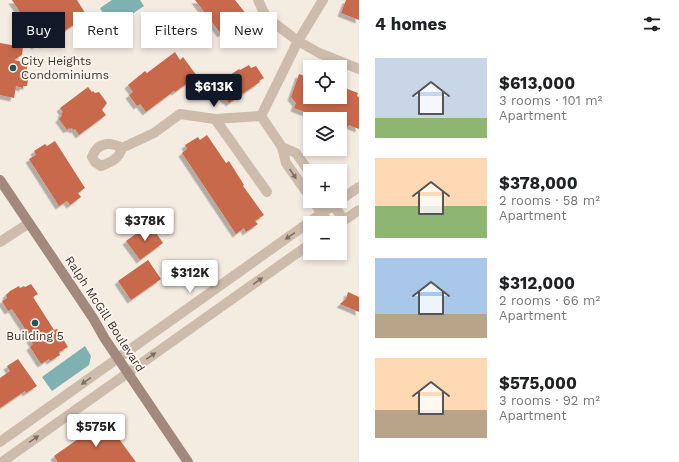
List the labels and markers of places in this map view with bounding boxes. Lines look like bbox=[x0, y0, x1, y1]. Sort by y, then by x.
place label: City Heights Condominiums bbox=[21, 54, 109, 82]
marker: City Heights Condominiums bbox=[8, 63, 18, 73]
pin: $613K bbox=[186, 74, 242, 108]
pin: $378K bbox=[117, 208, 173, 242]
pin: $312K bbox=[162, 260, 218, 294]
marker: Building 5 bbox=[30, 318, 40, 328]
place label: Building 5 bbox=[6, 329, 64, 343]
pin: $575K bbox=[68, 414, 124, 448]

